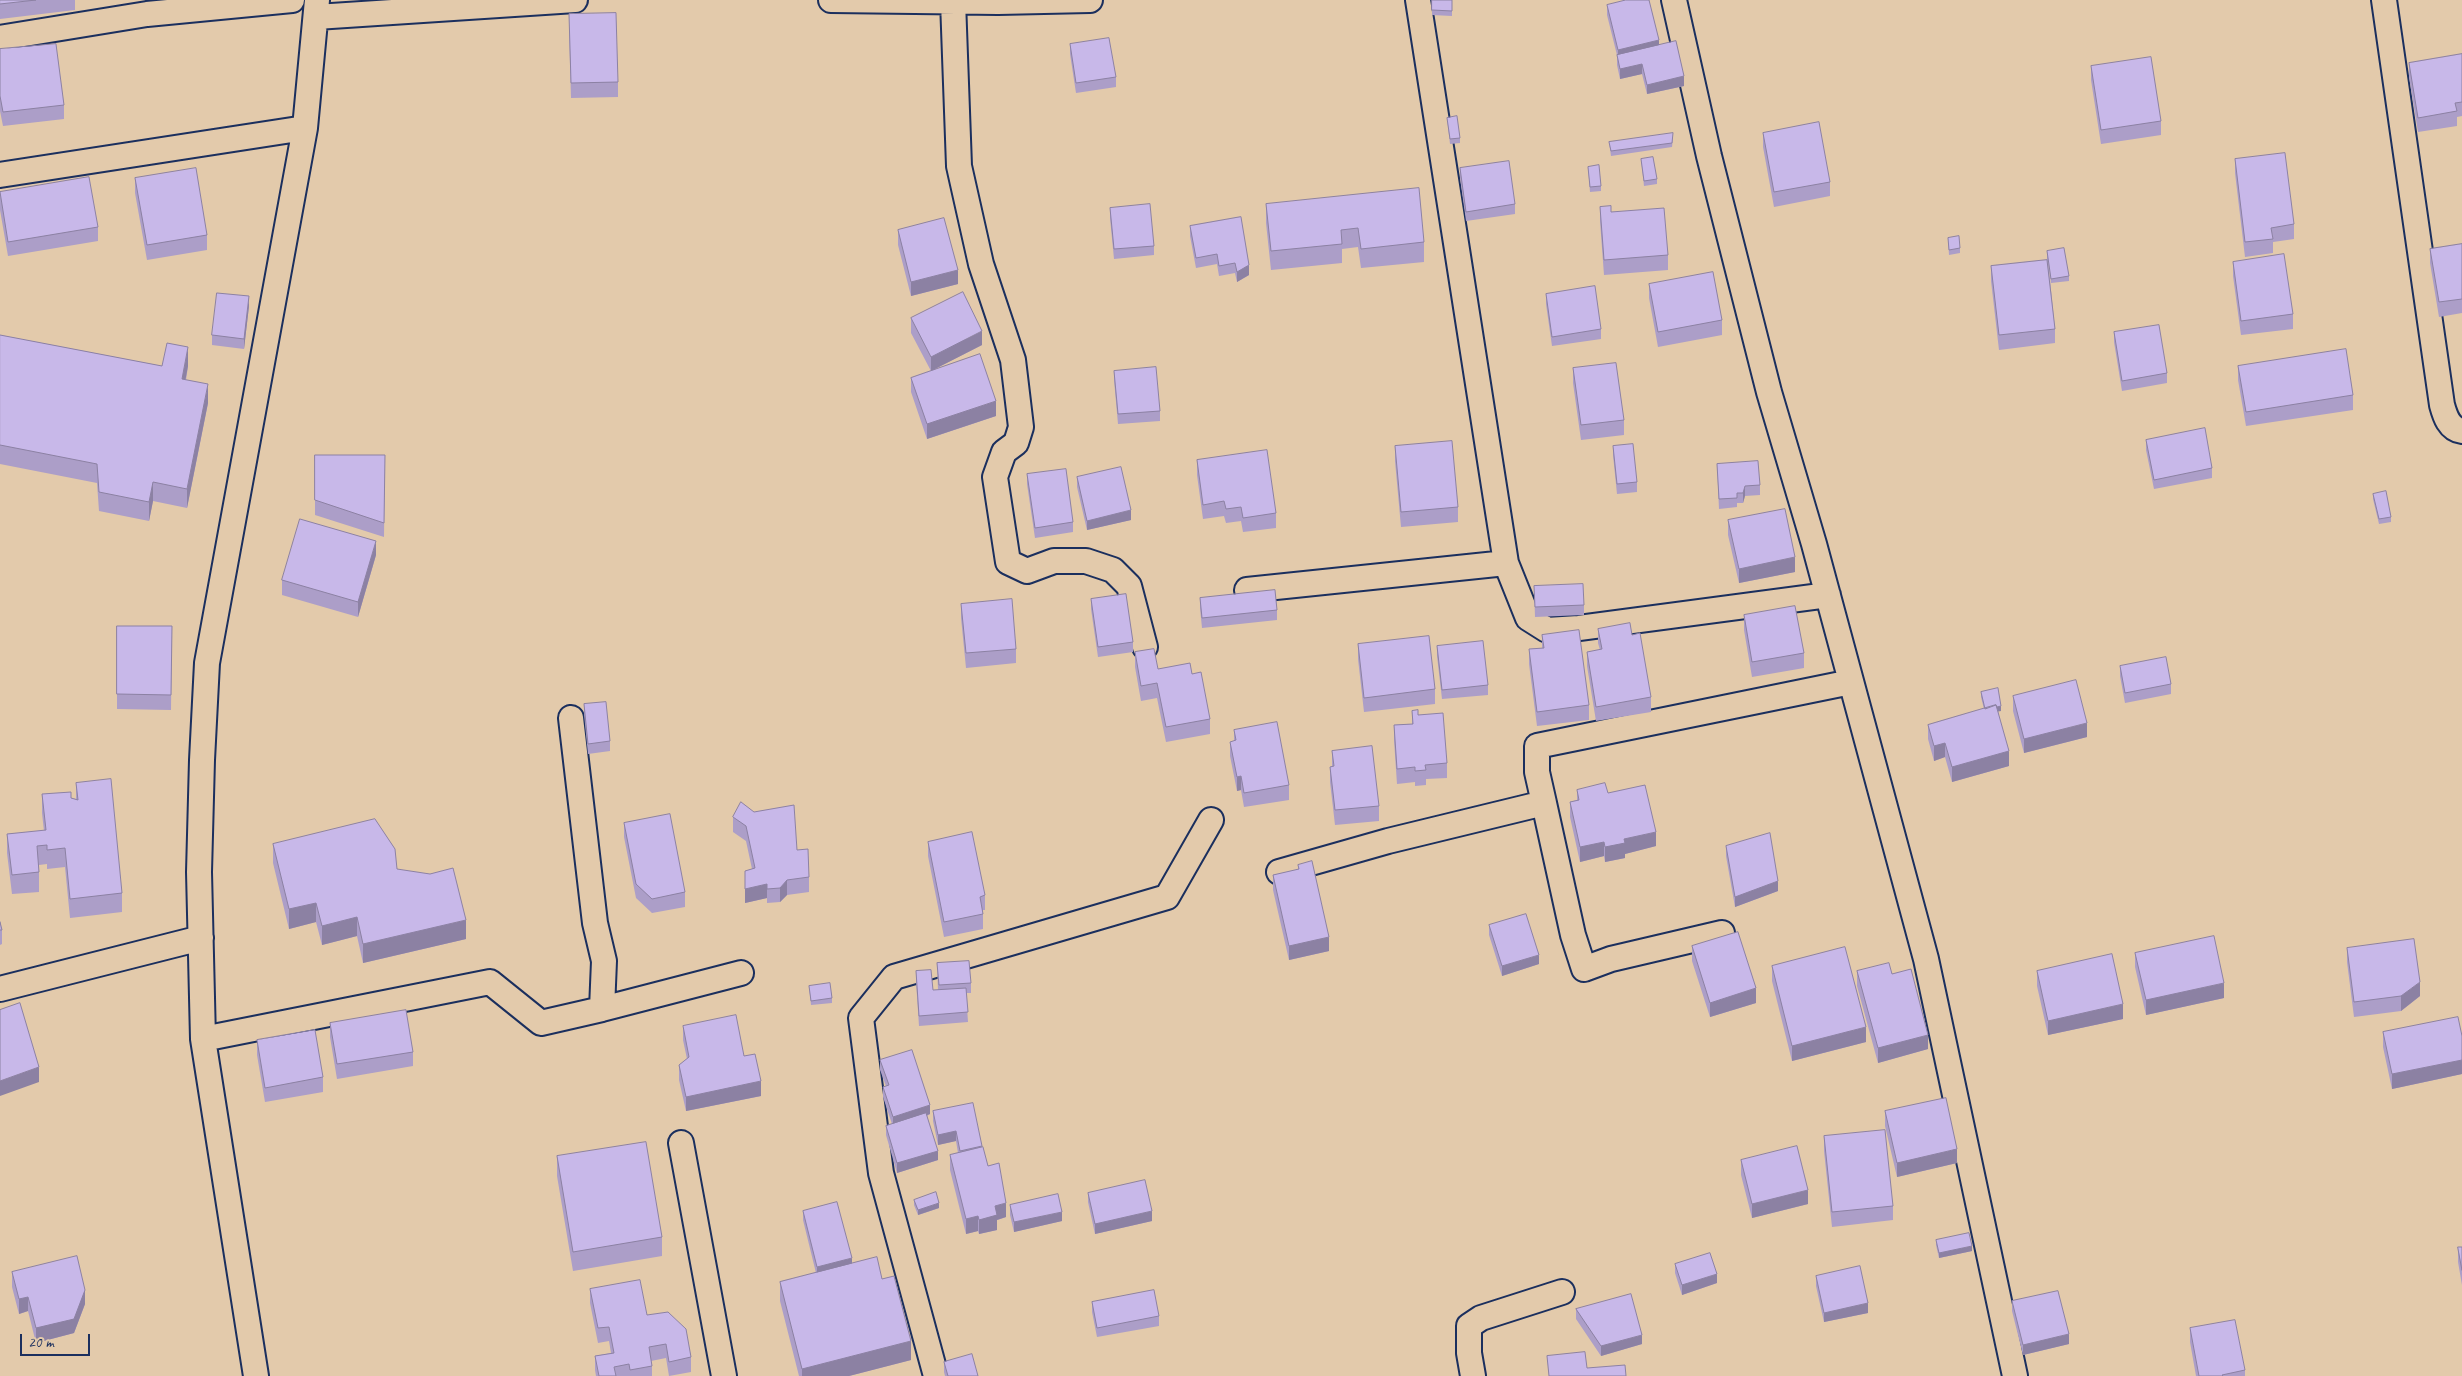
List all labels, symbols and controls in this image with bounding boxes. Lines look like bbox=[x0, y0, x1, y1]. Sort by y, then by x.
scale bar bbox=[22, 1324, 92, 1356]
text: 20 m bbox=[28, 1333, 54, 1352]

